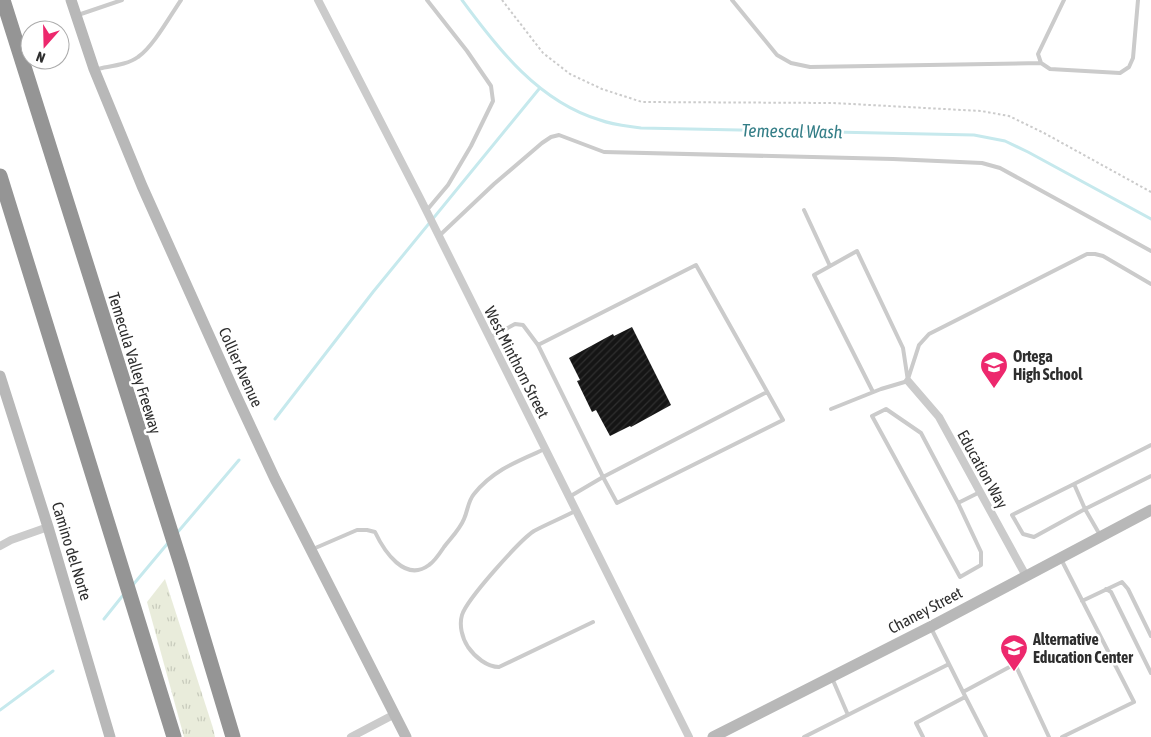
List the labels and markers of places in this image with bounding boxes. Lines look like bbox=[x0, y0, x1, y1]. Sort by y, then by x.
place label: Ortega High School bbox=[1013, 347, 1083, 383]
school or university icon: Ortega High School bbox=[979, 350, 1009, 389]
place label: Alternative Education Center bbox=[1032, 630, 1133, 666]
school or university icon: Alternative Education Center bbox=[999, 633, 1029, 672]

